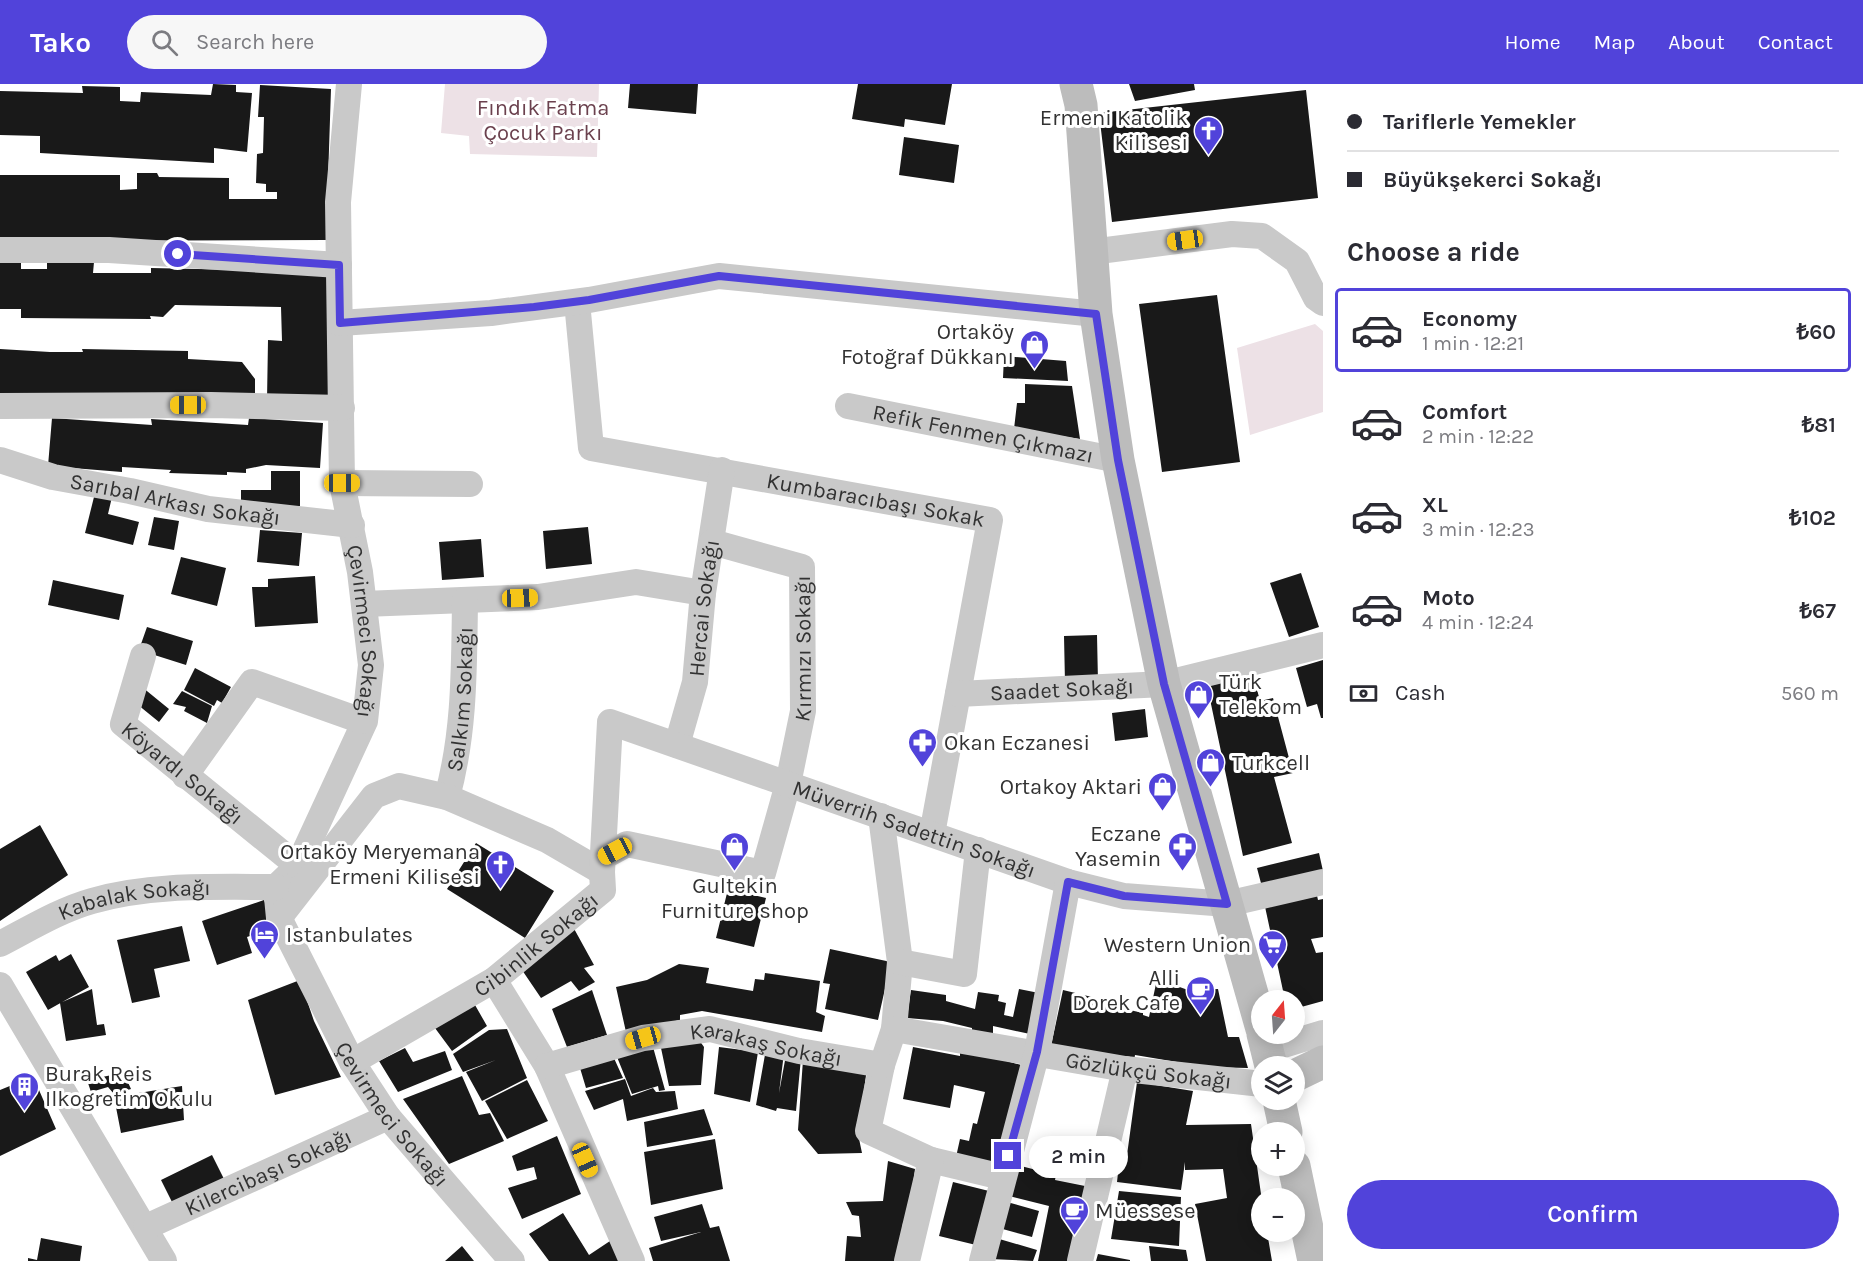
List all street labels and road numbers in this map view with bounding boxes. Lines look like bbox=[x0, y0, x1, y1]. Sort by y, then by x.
street label: Refik Fenmen Çıkmazı bbox=[870, 399, 1096, 469]
street label: Sarıbal Arkası Sokağı bbox=[68, 468, 282, 531]
street label: Kumbaracıbaşı Sokak bbox=[764, 468, 987, 533]
street label: Hercai Sokağı bbox=[684, 538, 725, 678]
street label: Çevirmeci Sokağı bbox=[341, 543, 383, 719]
street label: Kırmızı Sokağı bbox=[789, 575, 817, 724]
street label: Salkım Sokağı bbox=[441, 627, 479, 774]
street label: Saadet Sokağı bbox=[989, 673, 1135, 706]
street label: Köyardı Sokağı bbox=[116, 716, 248, 831]
street label: Müverrih Sadettin Sokağı bbox=[789, 775, 1039, 884]
street label: Kabalak Sokağı bbox=[54, 875, 211, 926]
street label: Cibinlik Sokağı bbox=[470, 887, 604, 1003]
street label: Karakaş Sokağı bbox=[688, 1016, 844, 1072]
street label: Çevirmeci Sokağı bbox=[330, 1038, 454, 1192]
street label: Gözlükçü Sokağı bbox=[1063, 1047, 1233, 1095]
street label: Kilercibaşı Sokağı bbox=[181, 1123, 356, 1222]

